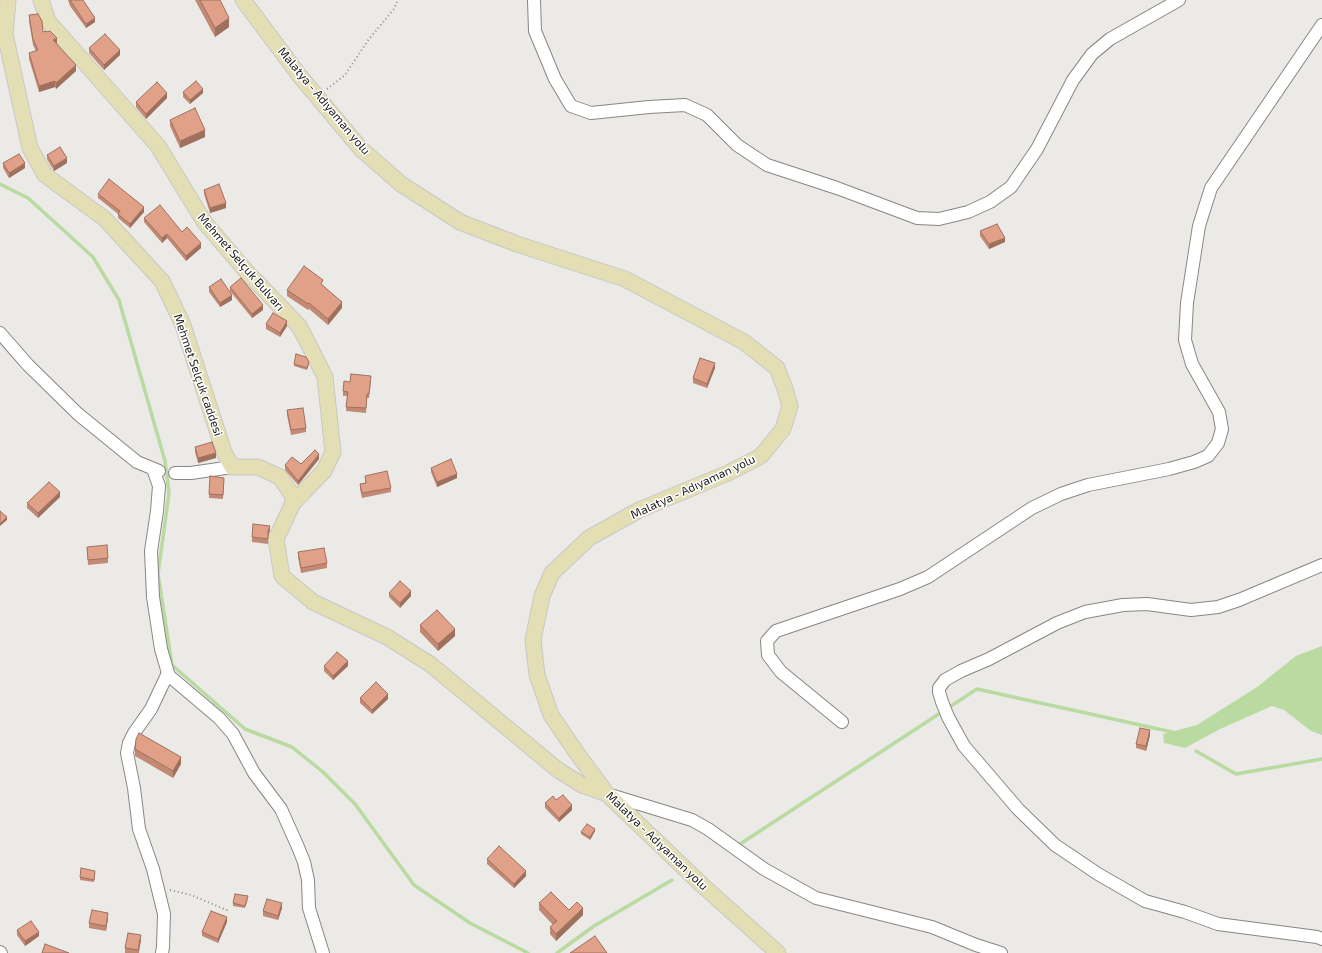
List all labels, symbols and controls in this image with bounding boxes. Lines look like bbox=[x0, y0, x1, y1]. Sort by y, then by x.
street label: Malatya - Adıyaman yolu bbox=[275, 44, 373, 158]
street label: Mehmet Selçuk Bulvarı bbox=[195, 210, 287, 314]
street label: Mehmet Selçuk caddesi bbox=[170, 312, 226, 438]
street label: Malatya - Adıyaman yolu bbox=[628, 452, 758, 522]
street label: Malatya - Adıyaman yolu bbox=[603, 789, 711, 893]

